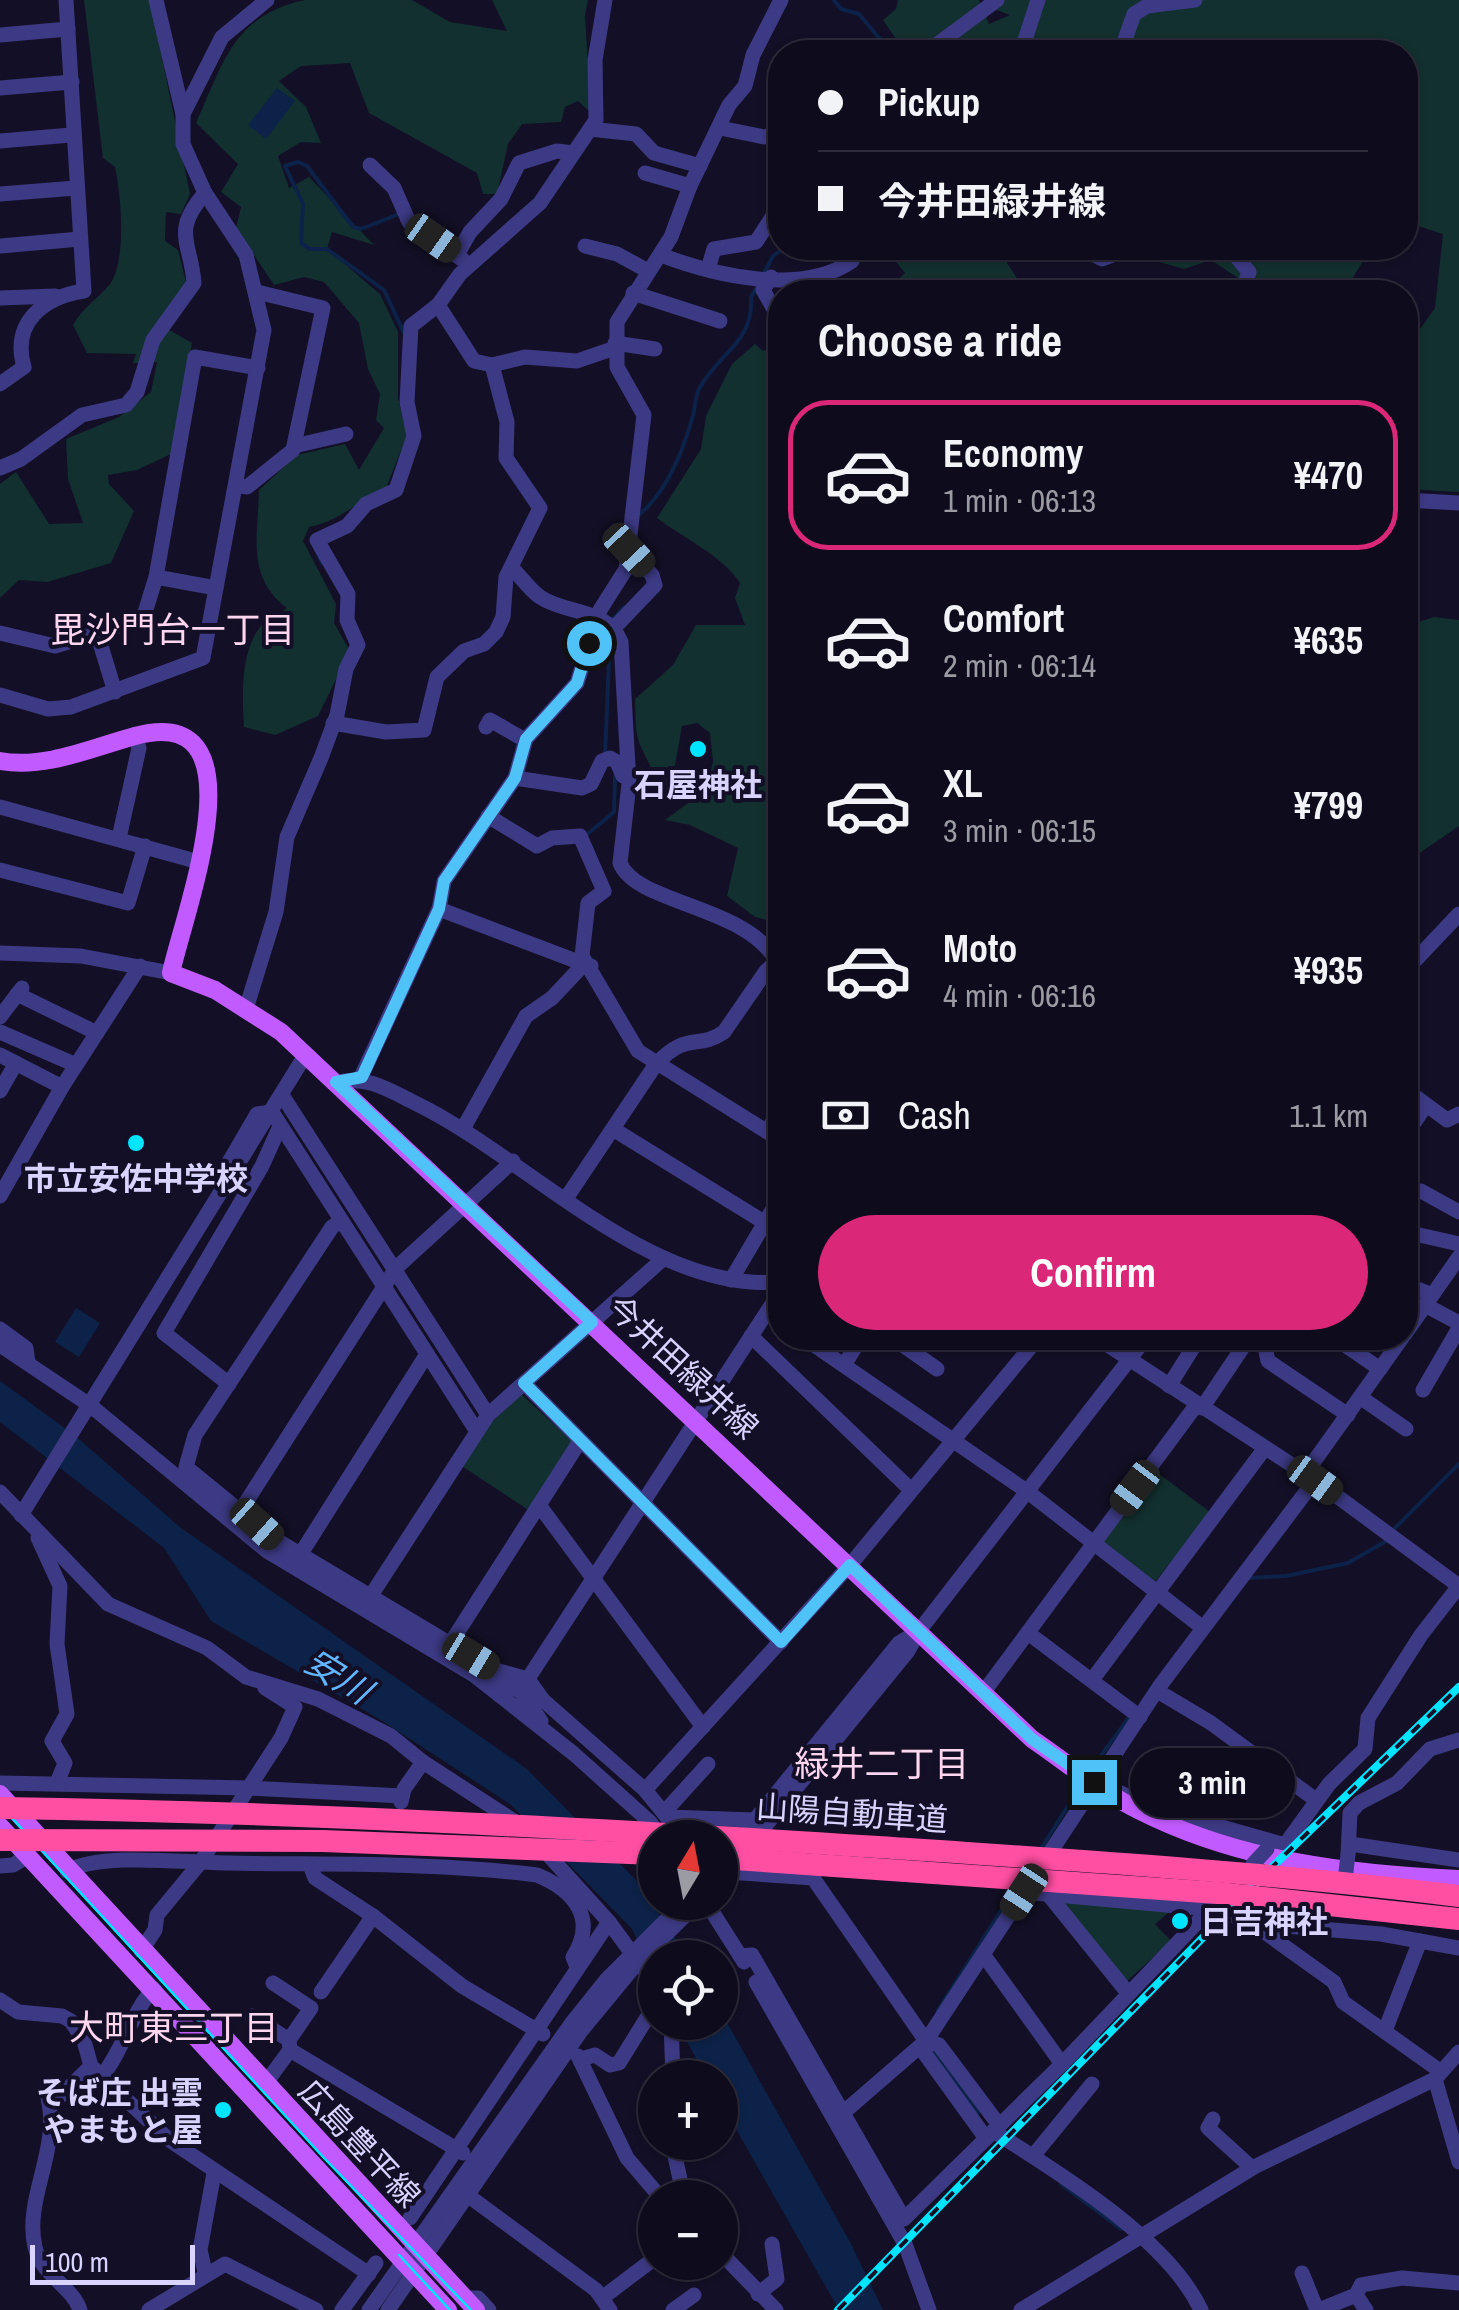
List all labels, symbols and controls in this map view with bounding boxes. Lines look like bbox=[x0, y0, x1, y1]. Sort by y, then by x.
text: Pickup bbox=[878, 77, 980, 128]
text: 今井田緑井線 bbox=[878, 176, 1106, 227]
car bbox=[400, 209, 466, 267]
text: Choose a ride bbox=[818, 309, 1062, 370]
text: Economy bbox=[943, 428, 1083, 479]
icon: car bbox=[823, 430, 913, 520]
text: ¥470 bbox=[1294, 450, 1363, 501]
text: 1 min · 06:13 bbox=[943, 479, 1096, 522]
car bbox=[598, 518, 660, 582]
text: Comfort bbox=[943, 593, 1064, 644]
icon: car bbox=[823, 595, 913, 685]
district label: 毘沙門台一丁目 bbox=[50, 606, 296, 653]
text: ¥635 bbox=[1294, 615, 1363, 666]
route start bbox=[567, 621, 612, 666]
text: 2 min · 06:14 bbox=[943, 644, 1096, 687]
marker: 石屋神社 bbox=[687, 738, 709, 760]
text: XL bbox=[943, 758, 983, 809]
icon: car bbox=[823, 760, 913, 850]
place label: 石屋神社 bbox=[634, 763, 762, 806]
text: ¥799 bbox=[1294, 780, 1363, 831]
text: 3 min · 06:15 bbox=[943, 809, 1096, 852]
text: Moto bbox=[943, 923, 1017, 974]
icon: car bbox=[823, 925, 913, 1015]
text: ¥935 bbox=[1294, 945, 1363, 996]
text: 4 min · 06:16 bbox=[943, 974, 1096, 1017]
icon: cash bbox=[818, 1088, 873, 1143]
text: Cash bbox=[898, 1090, 971, 1141]
text: 1.1 km bbox=[1289, 1094, 1368, 1137]
marker: 市立安佐中学校 bbox=[125, 1132, 147, 1154]
place label: 市立安佐中学校 bbox=[24, 1157, 248, 1200]
button: Confirm bbox=[818, 1215, 1368, 1330]
street label: 今井田緑井線 bbox=[598, 1286, 768, 1448]
car bbox=[1282, 1450, 1348, 1510]
car bbox=[1105, 1455, 1165, 1521]
car bbox=[225, 1493, 289, 1555]
car bbox=[438, 1628, 504, 1684]
water label: 安川 bbox=[296, 1638, 384, 1717]
district label: 緑井二丁目 bbox=[794, 1740, 970, 1787]
callout: 3 min bbox=[1129, 1747, 1294, 1817]
route end bbox=[1072, 1760, 1117, 1805]
text: 3 min bbox=[1178, 1761, 1247, 1804]
street label: 山陽自動車道 bbox=[755, 1785, 949, 1841]
north arrow bbox=[638, 1820, 738, 1920]
map controls bbox=[638, 1820, 738, 2280]
car bbox=[995, 1859, 1053, 1925]
place label: 日吉神社 bbox=[1200, 1900, 1328, 1943]
marker: 日吉神社 bbox=[1169, 1910, 1191, 1932]
button: locate bbox=[638, 1940, 738, 2040]
district label: 大町東三丁目 bbox=[69, 2004, 279, 2051]
button: + bbox=[638, 2060, 738, 2160]
street label: 広島豊平線 bbox=[290, 2070, 430, 2216]
place label: そば庄 出雲 やまもと屋 bbox=[36, 2071, 203, 2151]
marker: そば庄 出雲 やまもと屋 bbox=[212, 2099, 234, 2121]
button: − bbox=[638, 2180, 738, 2280]
scale bar bbox=[30, 2240, 195, 2284]
text: 100 m bbox=[45, 2243, 109, 2281]

